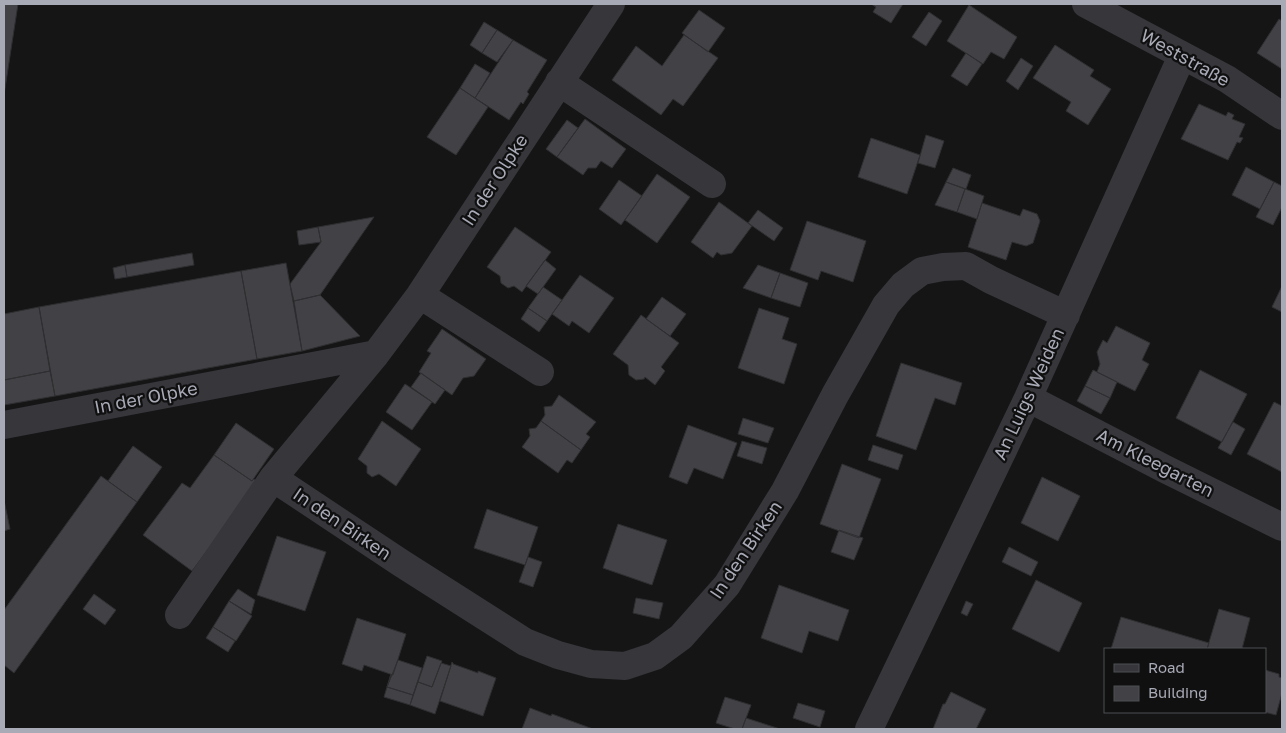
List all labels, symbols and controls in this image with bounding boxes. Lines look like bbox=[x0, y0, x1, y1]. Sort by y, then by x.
street label: Weststraße bbox=[1137, 24, 1234, 91]
street label: In der Olpke bbox=[456, 130, 532, 229]
street label: An Luigs Weiden bbox=[988, 324, 1068, 463]
street label: In der Olpke bbox=[92, 376, 199, 418]
street label: Am Kleegarten bbox=[1093, 423, 1218, 501]
street label: In den Birken bbox=[289, 482, 396, 564]
street label: In den Birken bbox=[704, 496, 786, 603]
legend bbox=[1104, 648, 1266, 713]
text: Road bbox=[1148, 658, 1185, 676]
text: Building bbox=[1148, 683, 1208, 701]

